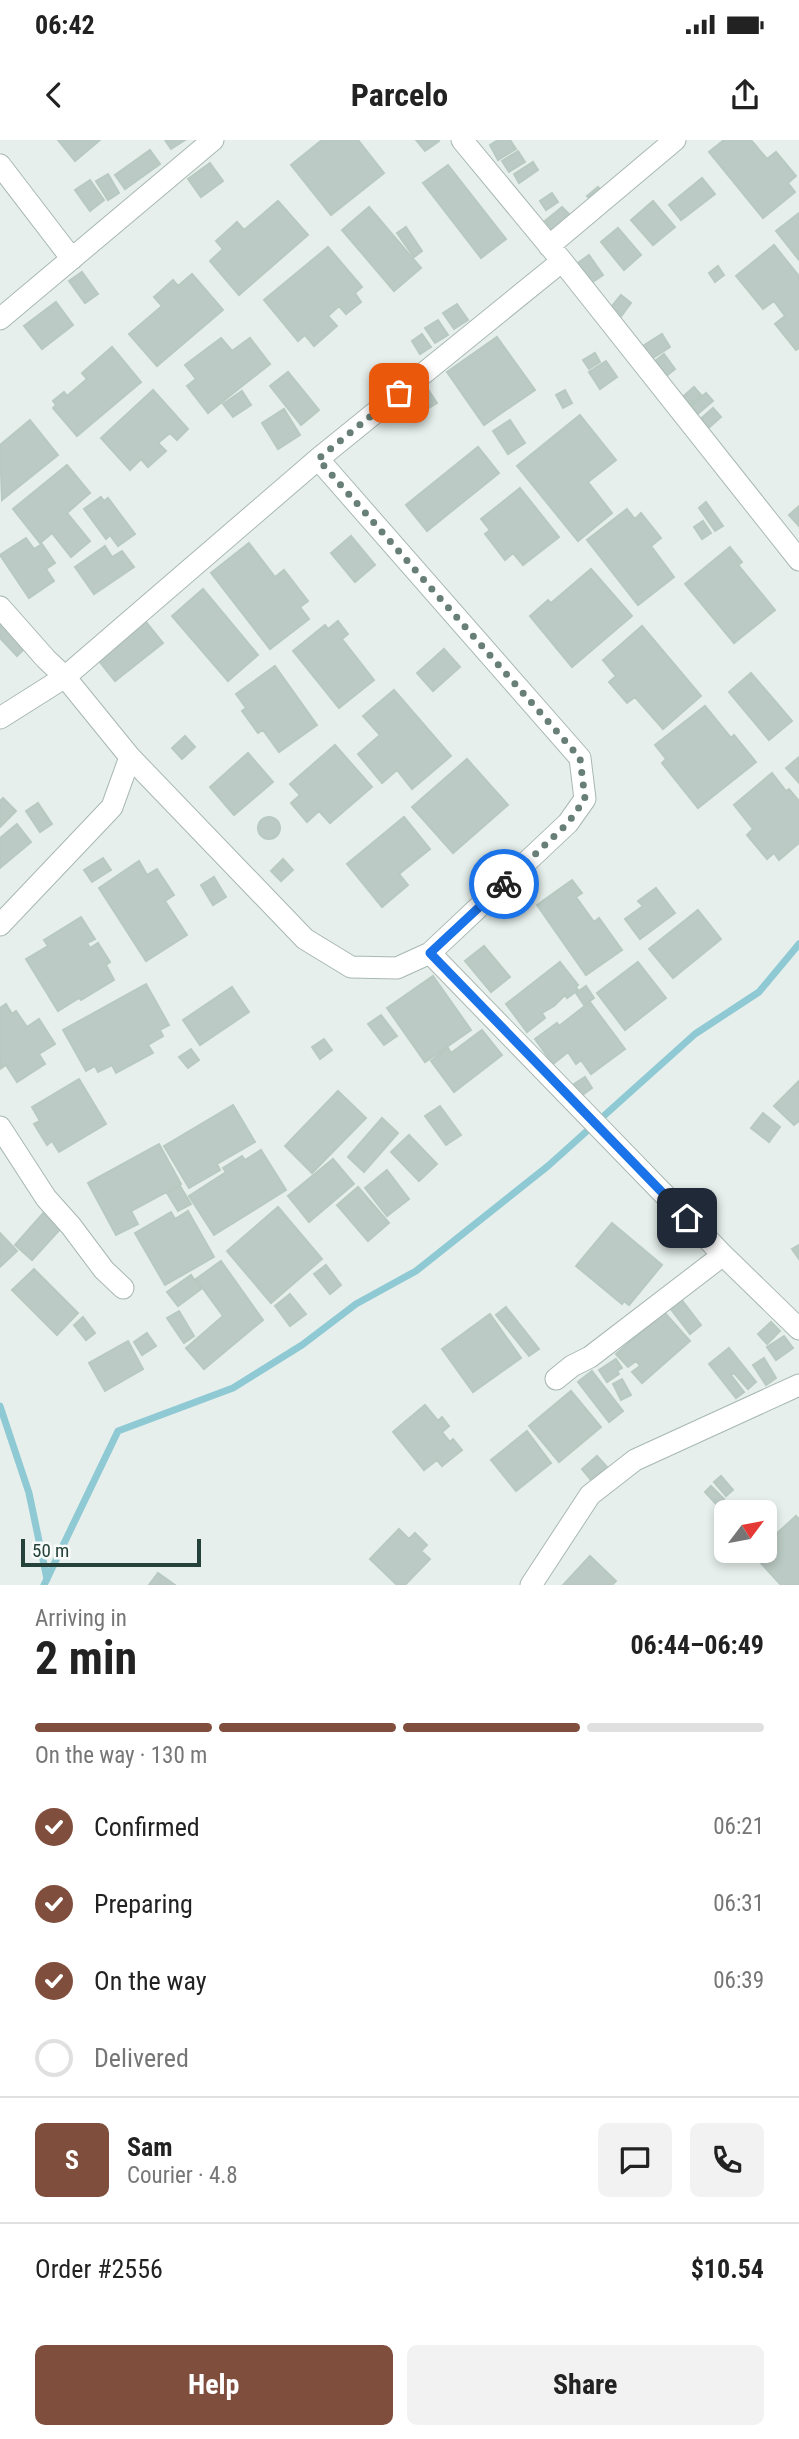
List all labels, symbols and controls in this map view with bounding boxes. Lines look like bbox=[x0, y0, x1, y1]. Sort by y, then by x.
text: 06:42 bbox=[35, 10, 95, 40]
icon: back bbox=[35, 76, 73, 114]
text: Parcelo bbox=[351, 76, 448, 114]
icon: share bbox=[726, 76, 764, 114]
pin bbox=[369, 363, 429, 423]
icon: bag bbox=[380, 374, 418, 412]
courier bbox=[469, 849, 539, 919]
icon: bike bbox=[485, 865, 523, 903]
pin bbox=[657, 1188, 717, 1248]
icon: home bbox=[668, 1199, 706, 1237]
north arrow bbox=[714, 1500, 777, 1563]
map controls bbox=[714, 1500, 777, 1563]
scale bar bbox=[21, 1536, 201, 1568]
text: 50 m bbox=[32, 1539, 69, 1562]
text: Arriving in bbox=[35, 1605, 127, 1632]
text: 06:44–06:49 bbox=[630, 1630, 764, 1660]
text: 2 min bbox=[35, 1631, 137, 1685]
text: On the way · 130 m bbox=[35, 1742, 207, 1769]
icon: check bbox=[35, 1808, 73, 1846]
text: Confirmed bbox=[94, 1812, 200, 1842]
text: 06:21 bbox=[713, 1813, 764, 1840]
icon: check bbox=[35, 1885, 73, 1923]
text: Preparing bbox=[94, 1889, 193, 1919]
text: 06:31 bbox=[713, 1890, 764, 1917]
icon: check bbox=[35, 1962, 73, 2000]
text: On the way bbox=[94, 1966, 207, 1996]
text: 06:39 bbox=[713, 1967, 764, 1994]
text: Delivered bbox=[94, 2043, 189, 2073]
button: chat bbox=[598, 2123, 672, 2197]
button: phone bbox=[690, 2123, 764, 2197]
text: Sam bbox=[127, 2132, 173, 2162]
text: S bbox=[65, 2145, 79, 2175]
text: Courier · 4.8 bbox=[127, 2162, 238, 2189]
text: Order #2556 bbox=[35, 2254, 163, 2284]
text: $10.54 bbox=[691, 2254, 764, 2284]
button: Help bbox=[35, 2345, 393, 2425]
button: Share bbox=[407, 2345, 764, 2425]

